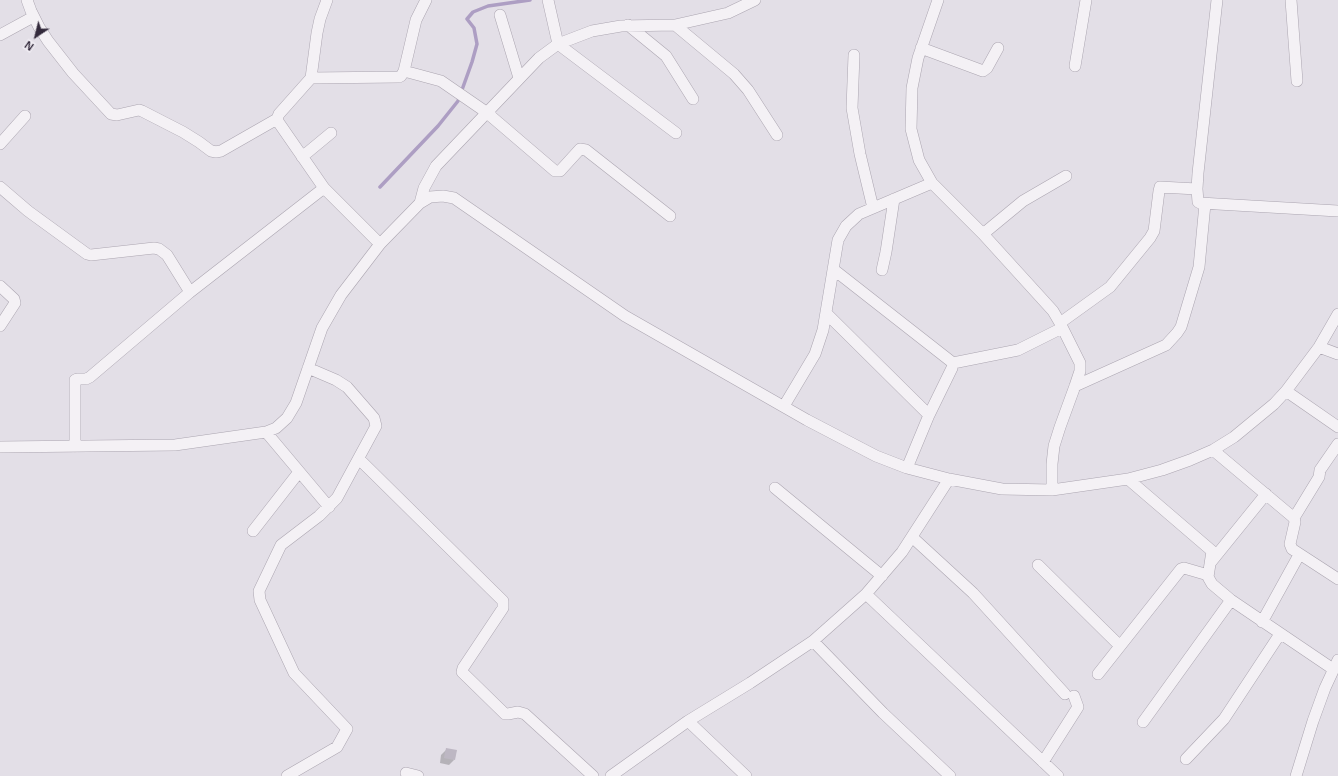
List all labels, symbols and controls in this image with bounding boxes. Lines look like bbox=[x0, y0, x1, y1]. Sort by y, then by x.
north arrow bbox=[16, 16, 56, 56]
text: N bbox=[22, 39, 36, 53]

